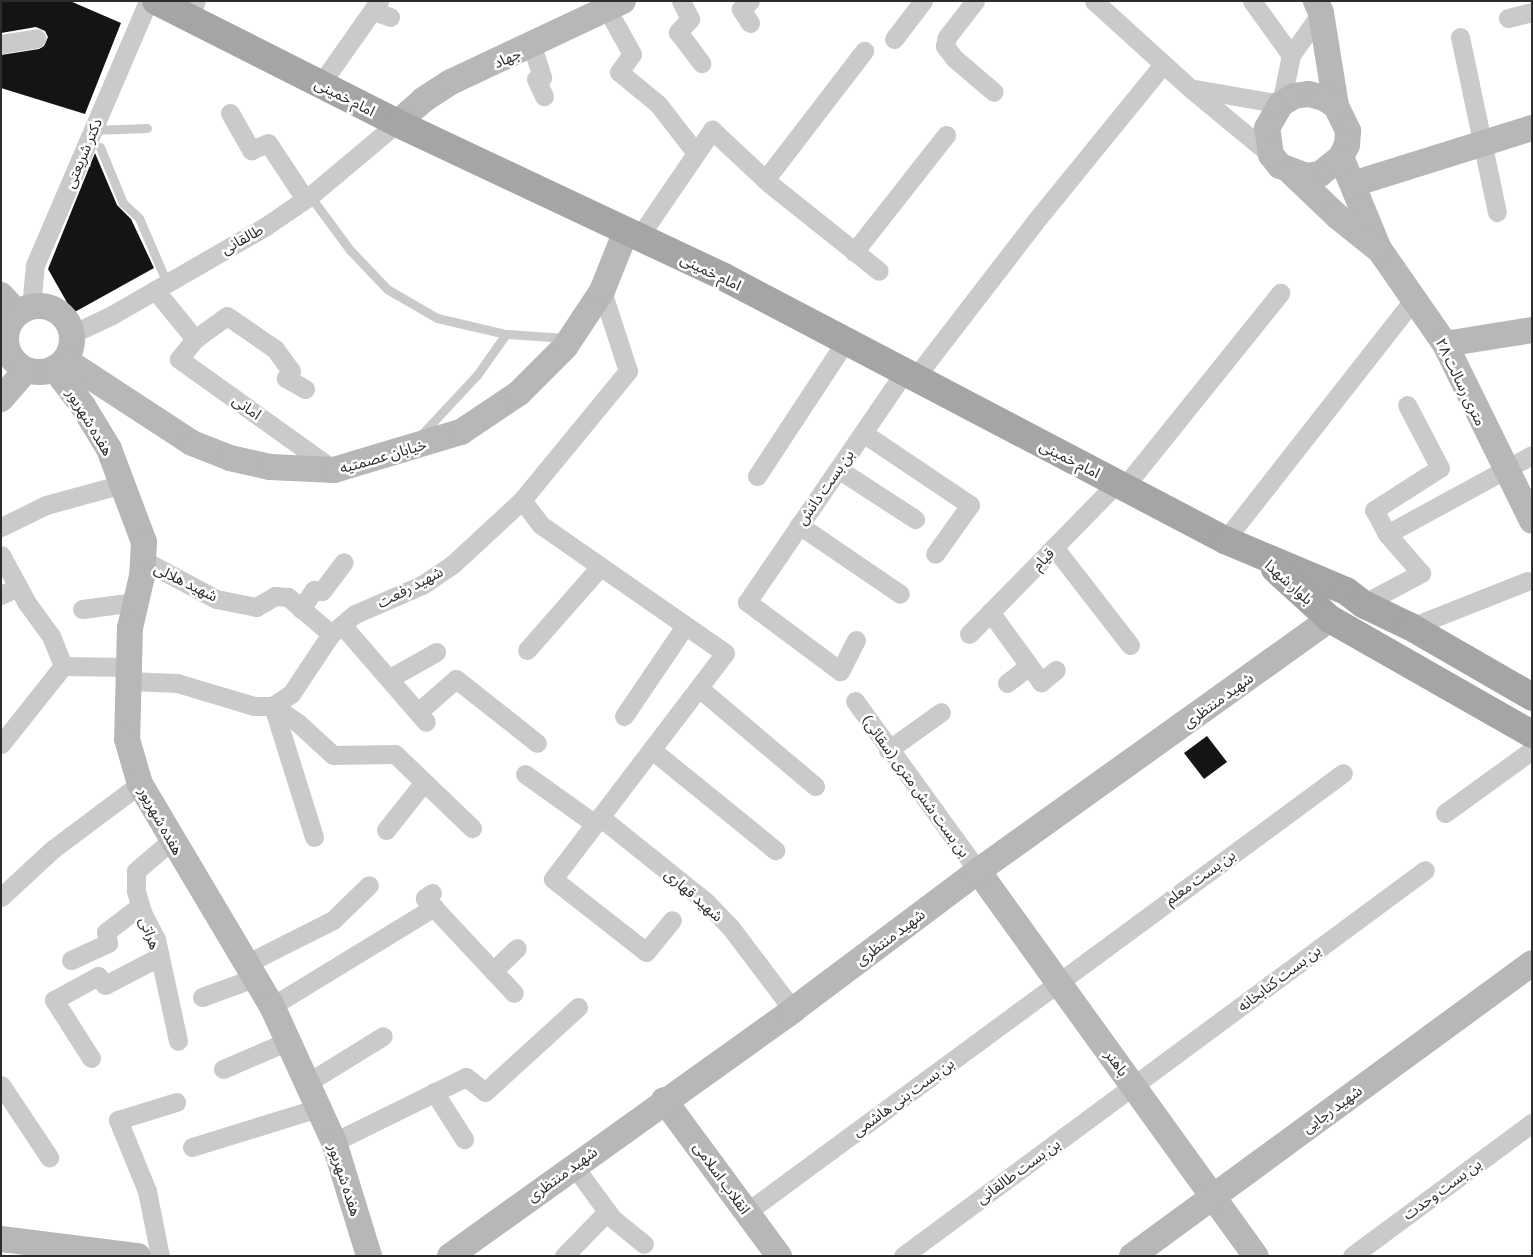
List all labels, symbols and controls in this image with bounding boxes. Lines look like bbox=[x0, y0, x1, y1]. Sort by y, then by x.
street label: جهاد bbox=[491, 44, 523, 72]
street label: امام خمینی bbox=[312, 74, 378, 120]
street label: دکتر شریعتی bbox=[60, 115, 106, 191]
street label: طالقانی bbox=[218, 220, 266, 258]
street label: امام خمینی bbox=[678, 250, 744, 294]
street label: ۲۸ متری رسالت bbox=[1432, 335, 1490, 429]
street label: هفده شهریور bbox=[63, 385, 117, 459]
street label: امانی bbox=[229, 391, 265, 423]
street label: خیابان عصمتیه bbox=[338, 435, 428, 477]
street label: امام خمینی bbox=[1037, 436, 1103, 482]
street label: بن بست دانش bbox=[792, 446, 858, 528]
street label: قیام bbox=[1028, 544, 1058, 574]
street label: بلوار شهدا bbox=[1261, 556, 1317, 608]
street label: شهید هلالی bbox=[151, 559, 221, 605]
street label: شهید رفعت bbox=[374, 562, 446, 612]
street label: شهید منتظری bbox=[1179, 668, 1257, 732]
street label: بن بست شش متری (سقائی) bbox=[858, 711, 974, 861]
street label: هفده شهریور bbox=[135, 784, 187, 858]
street label: بن بست معلم bbox=[1161, 845, 1239, 909]
street label: شهید قهاری bbox=[661, 865, 727, 925]
street label: شهید منتظری bbox=[852, 905, 928, 969]
street label: هراتی bbox=[136, 914, 164, 952]
street label: بن بست کتابخانه bbox=[1234, 941, 1324, 1015]
street label: باهنر bbox=[1101, 1046, 1133, 1080]
street label: بن بست بنی هاشمی bbox=[849, 1054, 957, 1140]
street label: شهید رجایی bbox=[1299, 1081, 1365, 1137]
street label: بن بست طالقانی bbox=[973, 1135, 1063, 1207]
street label: انقلاب اسلامی bbox=[690, 1138, 754, 1218]
street label: هفده شهریور bbox=[325, 1142, 365, 1218]
street label: شهید منتظری bbox=[523, 1142, 601, 1206]
street label: بن بست وحدت bbox=[1399, 1155, 1485, 1223]

